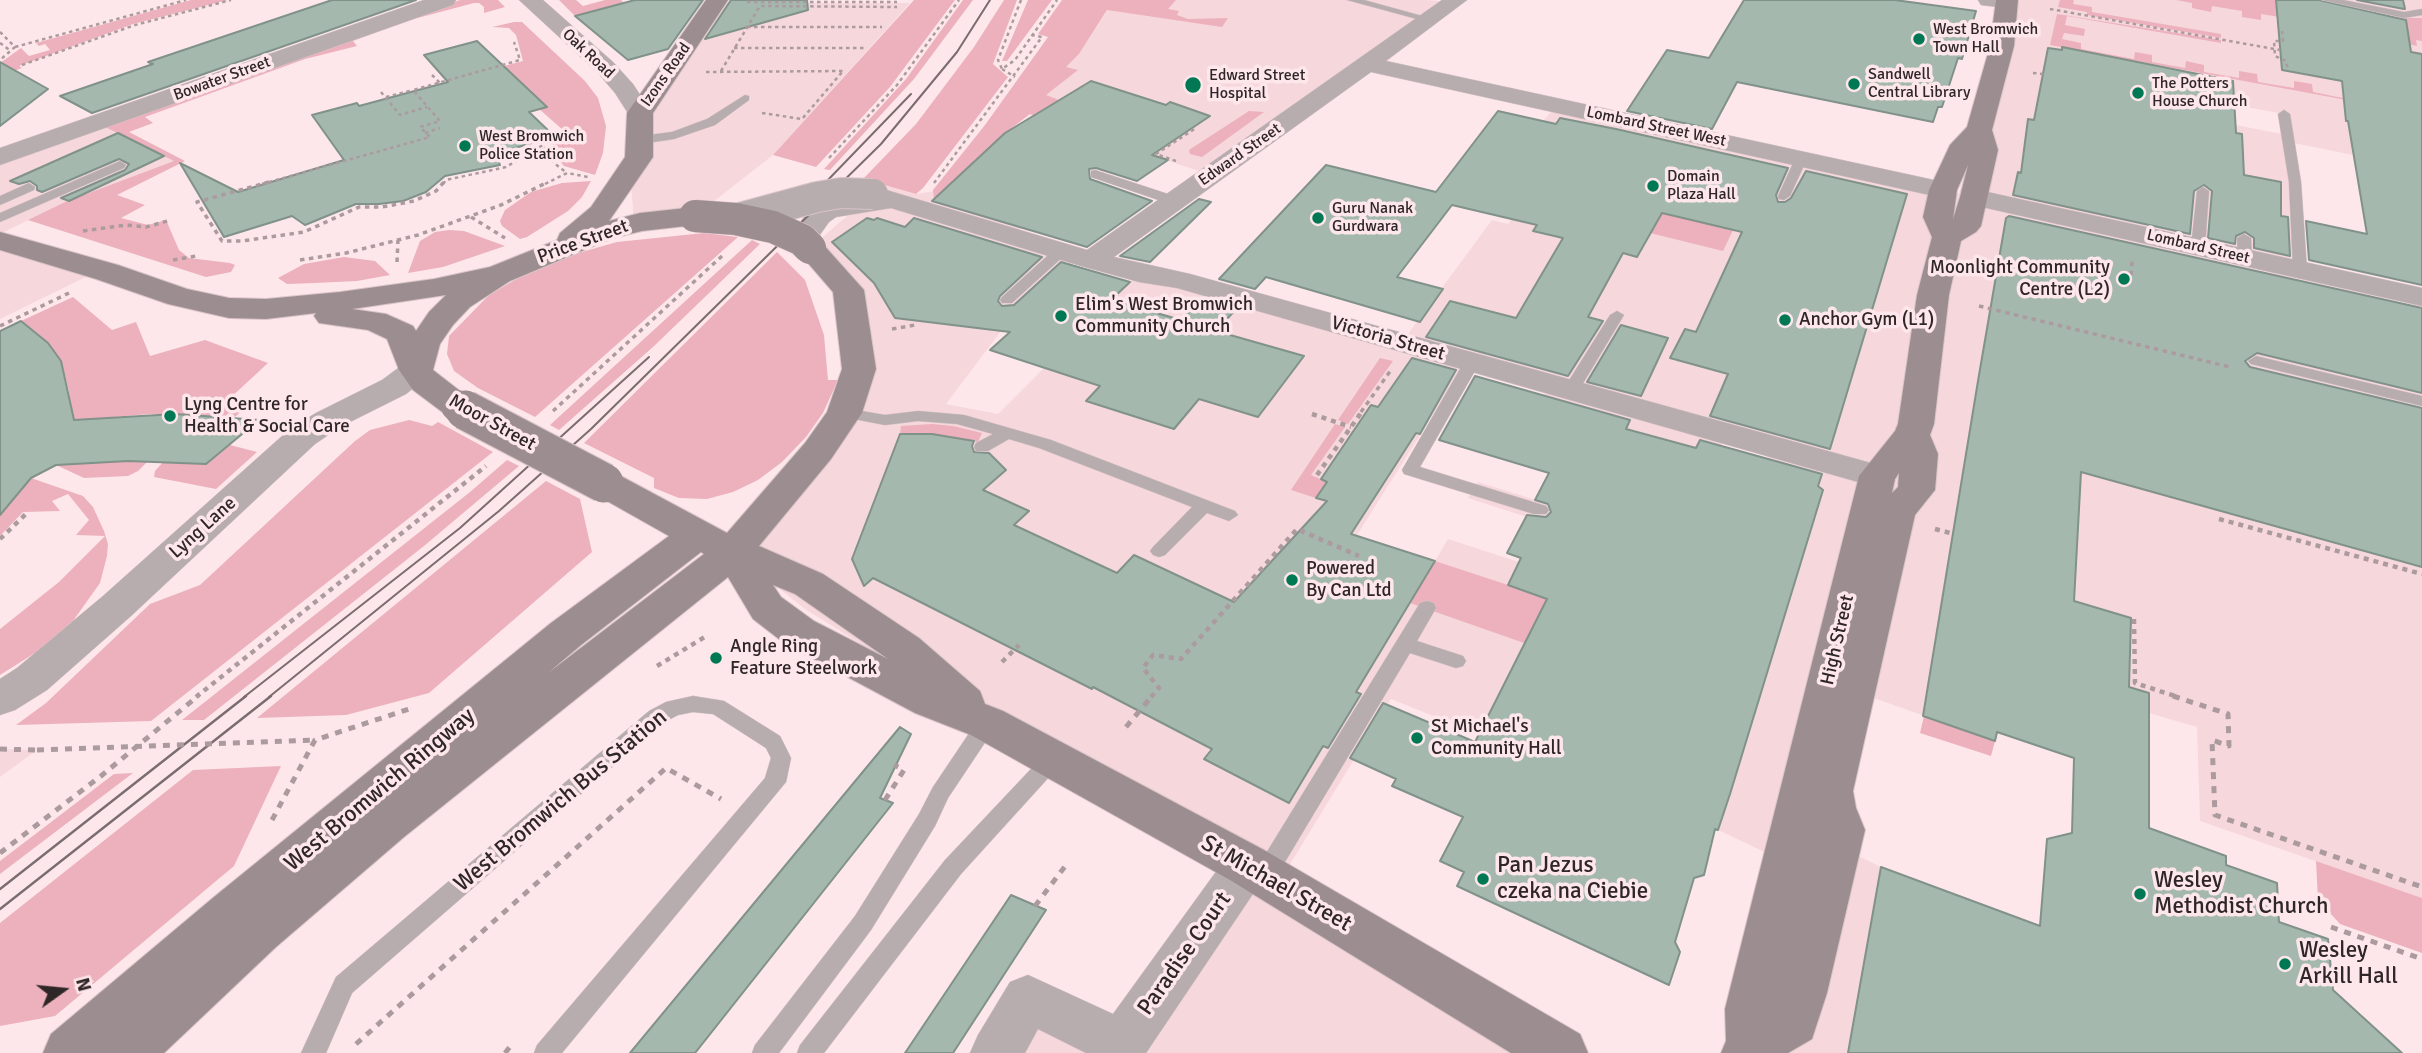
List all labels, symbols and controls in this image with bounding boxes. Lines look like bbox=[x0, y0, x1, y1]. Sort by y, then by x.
place label: West Bromwich Town Hall bbox=[1933, 20, 2038, 58]
street label: Oak Road bbox=[558, 25, 618, 83]
marker: West Bromwich Town Hall bbox=[1911, 31, 1927, 47]
street label: Izons Road bbox=[637, 39, 695, 111]
street label: Bowater Street bbox=[171, 53, 273, 105]
place label: Sandwell Central Library bbox=[1868, 65, 1970, 103]
place label: Edward Street Hospital bbox=[1209, 66, 1305, 104]
place label: The Potters House Church bbox=[2152, 74, 2247, 112]
marker: Edward Street Hospital bbox=[1183, 75, 1203, 95]
marker: Sandwell Central Library bbox=[1846, 76, 1862, 92]
marker: The Potters House Church bbox=[2130, 85, 2146, 101]
street label: Lombard Street West bbox=[1585, 103, 1727, 151]
street label: Edward Street bbox=[1195, 120, 1285, 190]
place label: West Bromwich Police Station bbox=[479, 127, 584, 165]
marker: West Bromwich Police Station bbox=[457, 138, 473, 154]
place label: Domain Plaza Hall bbox=[1667, 167, 1736, 205]
marker: Domain Plaza Hall bbox=[1645, 178, 1661, 194]
place label: Guru Nanak Gurdwara bbox=[1332, 199, 1413, 237]
marker: Guru Nanak Gurdwara bbox=[1310, 210, 1326, 226]
street label: Price Street bbox=[534, 215, 632, 269]
street label: Lombard Street bbox=[2145, 226, 2251, 268]
place label: Moonlight Community Centre (L2) bbox=[1930, 257, 2110, 301]
marker: Moonlight Community Centre (L2) bbox=[2116, 271, 2132, 287]
place label: Elim's West Bromwich Community Church bbox=[1075, 294, 1253, 338]
marker: Elim's West Bromwich Community Church bbox=[1053, 308, 1069, 324]
place label: Anchor Gym (L1) bbox=[1799, 309, 1934, 331]
street label: Victoria Street bbox=[1329, 312, 1447, 366]
marker: Anchor Gym (L1) bbox=[1777, 312, 1793, 328]
street label: Moor Street bbox=[445, 390, 539, 456]
place label: Lyng Centre for Health & Social Care bbox=[184, 394, 350, 438]
marker: Lyng Centre for Health & Social Care bbox=[162, 408, 178, 424]
street label: Lyng Lane bbox=[165, 492, 241, 564]
place label: Powered By Can Ltd bbox=[1306, 558, 1392, 602]
marker: Powered By Can Ltd bbox=[1284, 572, 1300, 588]
street label: High Street bbox=[1817, 593, 1859, 687]
place label: Angle Ring Feature Steelwork bbox=[730, 636, 877, 680]
marker: Angle Ring Feature Steelwork bbox=[708, 650, 724, 666]
street label: West Bromwich Ringway bbox=[279, 702, 481, 878]
street label: West Bromwich Bus Station bbox=[449, 704, 673, 898]
place label: St Michael's Community Hall bbox=[1431, 716, 1562, 760]
marker: St Michael's Community Hall bbox=[1409, 730, 1425, 746]
street label: St Michael Street bbox=[1196, 830, 1356, 938]
place label: Pan Jezus czeka na Ciebie bbox=[1497, 852, 1648, 906]
place label: Wesley Methodist Church bbox=[2154, 867, 2329, 921]
marker: Pan Jezus czeka na Ciebie bbox=[1475, 871, 1491, 887]
marker: Wesley Methodist Church bbox=[2132, 886, 2148, 902]
street label: Paradise Court bbox=[1132, 887, 1238, 1021]
place label: Wesley Arkill Hall bbox=[2299, 937, 2398, 991]
north arrow bbox=[28, 955, 98, 1025]
marker: Wesley Arkill Hall bbox=[2277, 956, 2293, 972]
text: N bbox=[70, 975, 97, 994]

